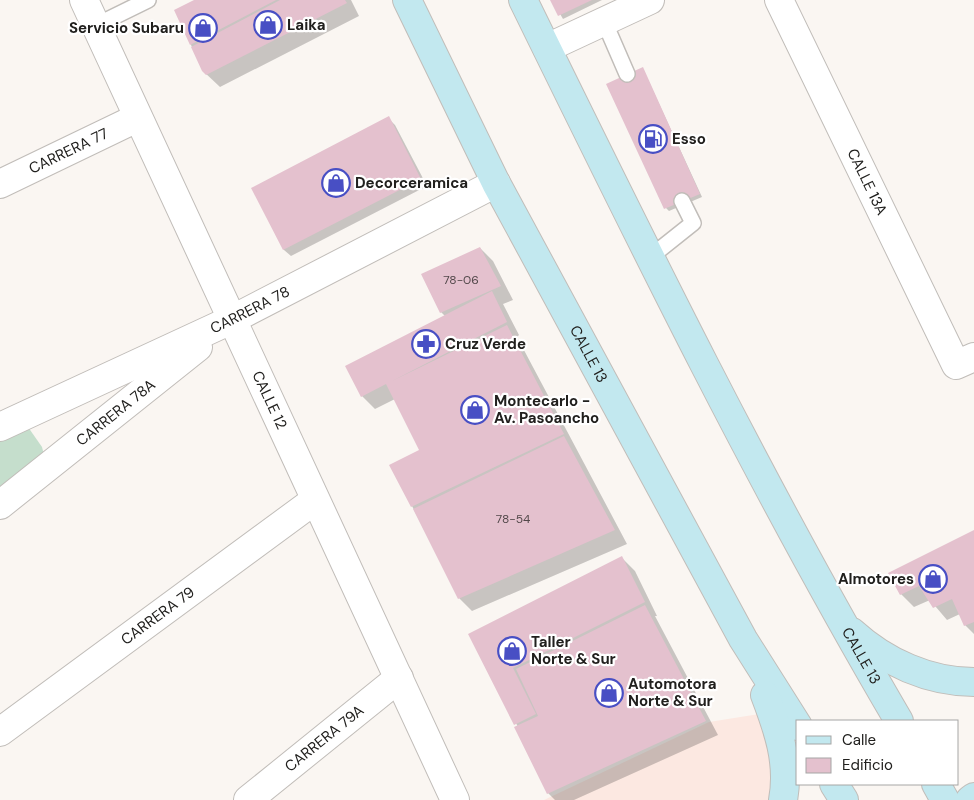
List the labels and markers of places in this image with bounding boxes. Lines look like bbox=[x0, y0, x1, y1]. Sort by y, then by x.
shop icon: Laika bbox=[253, 10, 283, 40]
shop icon: Servicio Subaru bbox=[188, 13, 218, 43]
place label: Laika bbox=[287, 15, 325, 35]
place label: Servicio Subaru bbox=[69, 18, 184, 38]
fuel station icon: Esso bbox=[638, 124, 668, 154]
place label: Esso bbox=[672, 129, 706, 149]
shop icon: Decorceramica bbox=[321, 168, 351, 198]
place label: Decorceramica bbox=[355, 173, 468, 193]
pharmacy icon: Cruz Verde bbox=[411, 329, 441, 359]
place label: Cruz Verde bbox=[445, 334, 526, 354]
place label: Montecarlo - Av. Pasoancho bbox=[494, 391, 599, 428]
shop icon: Montecarlo - Av. Pasoancho bbox=[460, 395, 490, 425]
shop icon: Almotores bbox=[918, 564, 948, 594]
place label: Almotores bbox=[838, 569, 914, 589]
place label: Taller Norte & Sur bbox=[531, 632, 616, 669]
shop icon: Taller Norte & Sur bbox=[497, 636, 527, 666]
place label: Automotora Norte & Sur bbox=[628, 674, 717, 711]
shop icon: Automotora Norte & Sur bbox=[594, 678, 624, 708]

